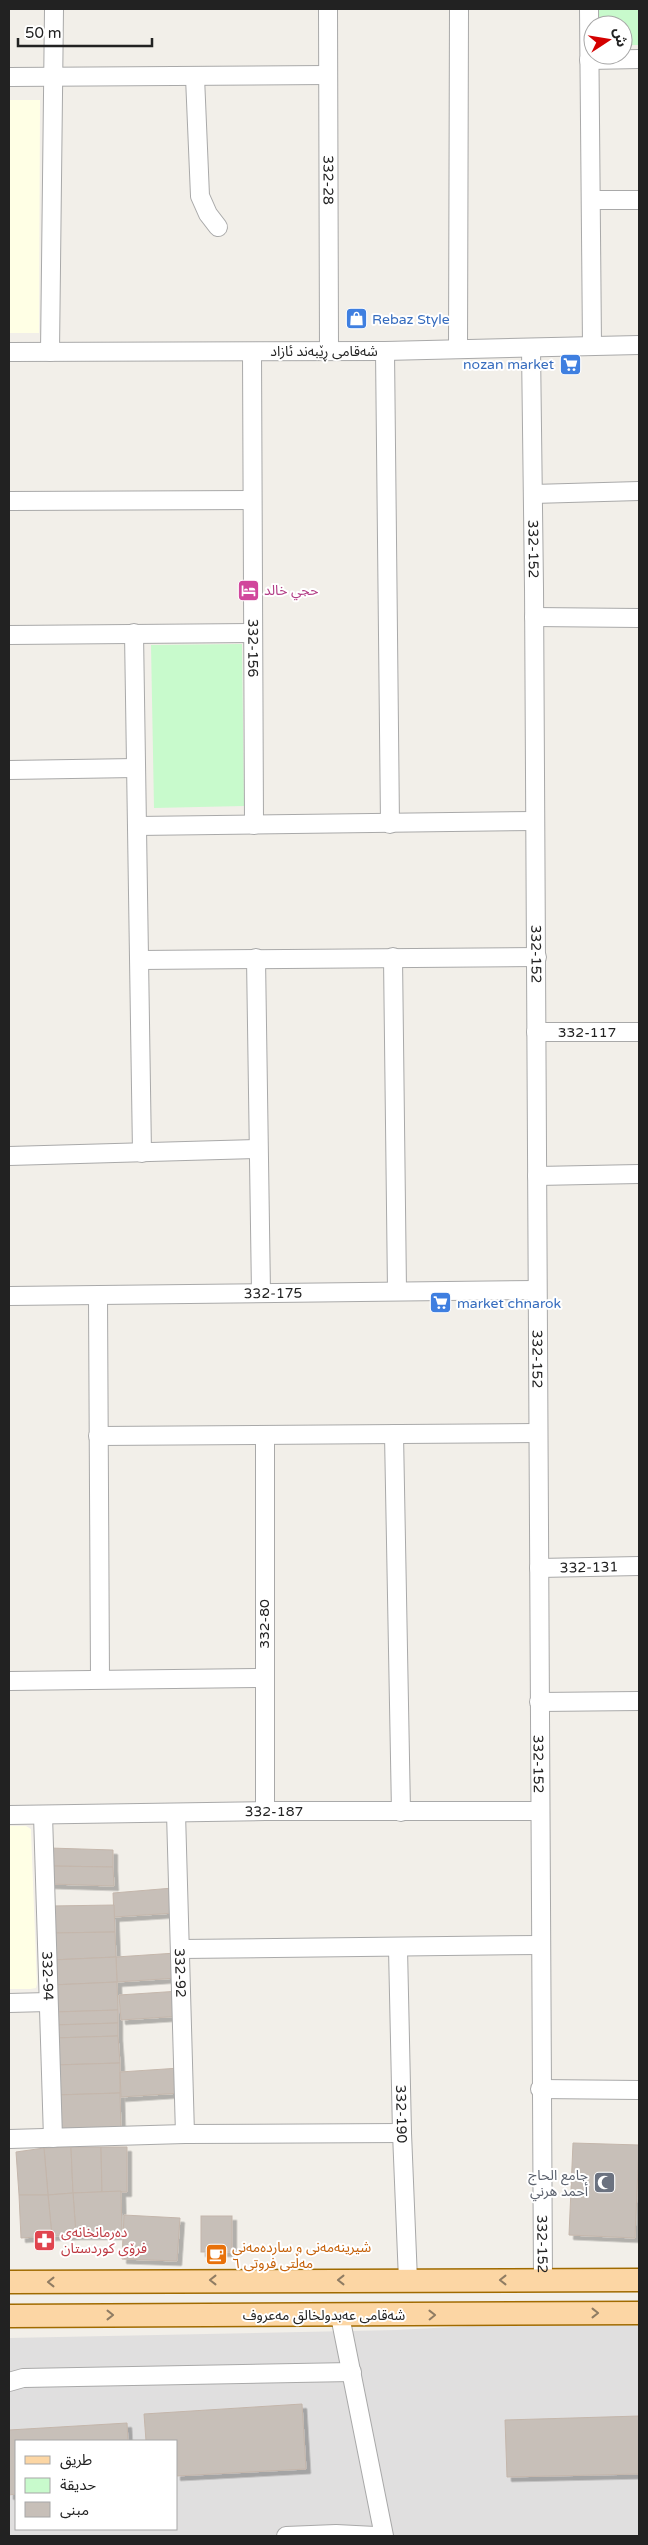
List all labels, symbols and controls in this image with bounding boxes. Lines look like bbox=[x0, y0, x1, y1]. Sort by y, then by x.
scale bar bbox=[18, 15, 151, 47]
north arrow bbox=[583, 15, 633, 65]
text: 50 m bbox=[25, 24, 62, 42]
text: ش bbox=[610, 26, 631, 49]
street label: 332-28 bbox=[320, 155, 337, 205]
shop icon: Rebaz Style bbox=[344, 307, 368, 331]
place label: Rebaz Style bbox=[372, 311, 450, 328]
street label: شەقامی ڕێبەند ئازاد bbox=[270, 343, 378, 362]
supermarket icon: nozan market bbox=[558, 352, 582, 376]
place label: nozan market bbox=[463, 356, 555, 373]
street label: 332-152 bbox=[525, 520, 542, 578]
hotel icon: حجي خالد bbox=[236, 578, 260, 602]
place label: حجي خالد bbox=[264, 582, 319, 601]
street label: 332-156 bbox=[245, 619, 262, 677]
street label: 332-152 bbox=[528, 925, 545, 983]
street label: 332-117 bbox=[558, 1024, 616, 1041]
street label: 332-175 bbox=[244, 1284, 302, 1302]
supermarket icon: market chnarok bbox=[429, 1291, 453, 1315]
place label: market chnarok bbox=[457, 1295, 562, 1312]
street label: 332-152 bbox=[529, 1330, 546, 1388]
street label: 332-131 bbox=[560, 1558, 618, 1576]
street label: 332-80 bbox=[256, 1599, 273, 1649]
street label: 332-152 bbox=[530, 1735, 547, 1793]
street label: 332-187 bbox=[245, 1803, 303, 1820]
street label: 332-92 bbox=[171, 1948, 190, 1998]
street label: 332-94 bbox=[39, 1951, 57, 2001]
street label: 332-190 bbox=[392, 2085, 411, 2144]
place label: جامع الحاج أحمد هرني bbox=[528, 2167, 588, 2202]
mosque icon: جامع الحاج أحمد هرني bbox=[592, 2171, 616, 2195]
street label: 332-152 bbox=[534, 2215, 551, 2273]
place label: دەرمانخانەی فرۆی کوردستان bbox=[61, 2224, 147, 2257]
pharmacy icon: دەرمانخانەی فرۆی کوردستان bbox=[33, 2228, 57, 2252]
place label: شیرینەمەنی و ساردەمەنی مەڵتی فروتی ٦ bbox=[232, 2239, 371, 2272]
cafe icon: شیرینەمەنی و ساردەمەنی مەڵتی فروتی ٦ bbox=[204, 2243, 228, 2267]
one-way arrow bbox=[209, 2275, 217, 2286]
one-way arrow bbox=[336, 2275, 344, 2285]
one-way arrow bbox=[499, 2275, 506, 2285]
one-way arrow bbox=[47, 2277, 54, 2287]
street label: شەقامی عەبدولخالق مەعروف bbox=[243, 2307, 405, 2325]
one-way arrow bbox=[592, 2308, 599, 2318]
one-way arrow bbox=[106, 2310, 114, 2320]
one-way arrow bbox=[429, 2310, 437, 2320]
legend bbox=[15, 2440, 178, 2530]
text: طريق bbox=[60, 2451, 92, 2470]
text: حديقة bbox=[60, 2476, 96, 2494]
text: مبنى bbox=[60, 2501, 89, 2519]

